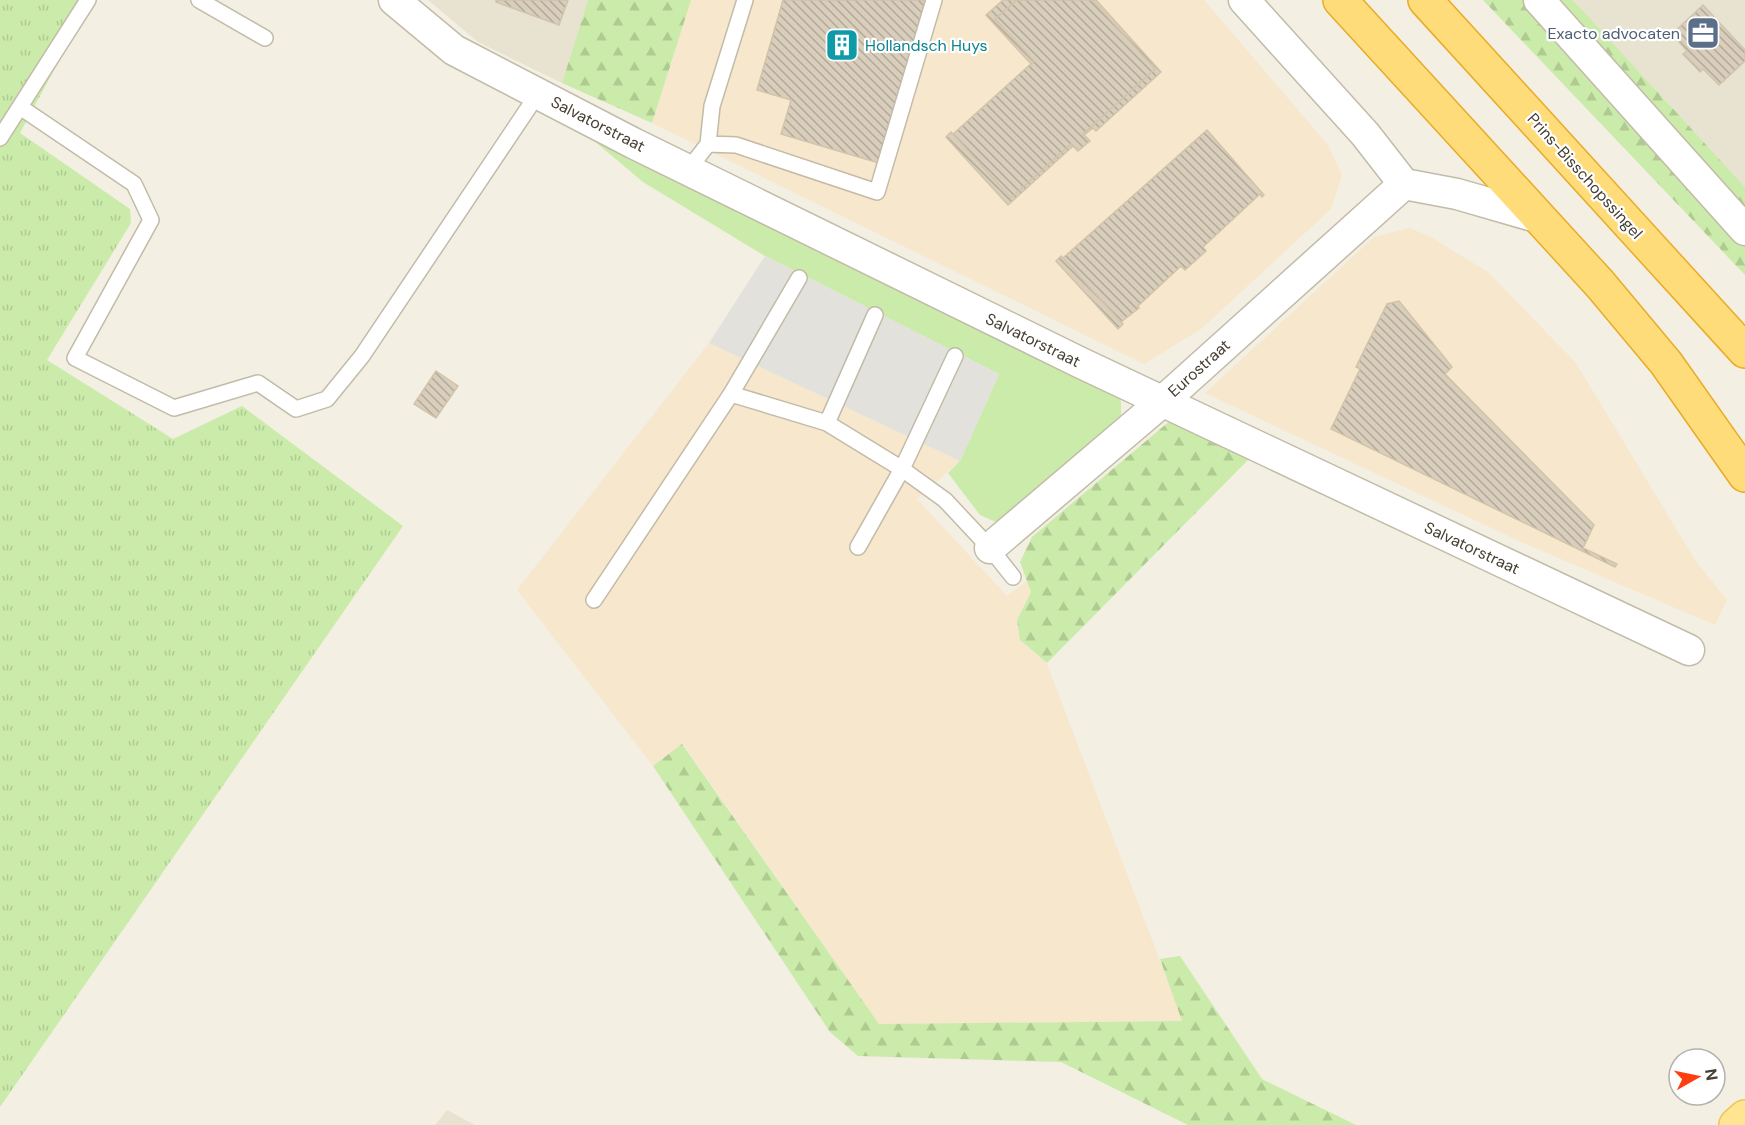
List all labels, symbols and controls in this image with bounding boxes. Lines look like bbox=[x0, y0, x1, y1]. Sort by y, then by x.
office icon: Exacto advocaten bbox=[1685, 15, 1721, 51]
place label: Exacto advocaten bbox=[1547, 23, 1680, 44]
building icon: Hollandsch Huys bbox=[824, 27, 860, 63]
place label: Hollandsch Huys bbox=[865, 35, 988, 56]
street label: Salvatorstraat bbox=[547, 91, 649, 157]
street label: Prins-Bisschopssingel bbox=[1523, 109, 1647, 243]
street label: Salvatorstraat bbox=[982, 308, 1084, 372]
street label: Eurostraat bbox=[1163, 335, 1235, 401]
street label: Salvatorstraat bbox=[1421, 517, 1523, 579]
north arrow bbox=[1667, 1047, 1727, 1107]
text: N bbox=[1700, 1067, 1723, 1082]

